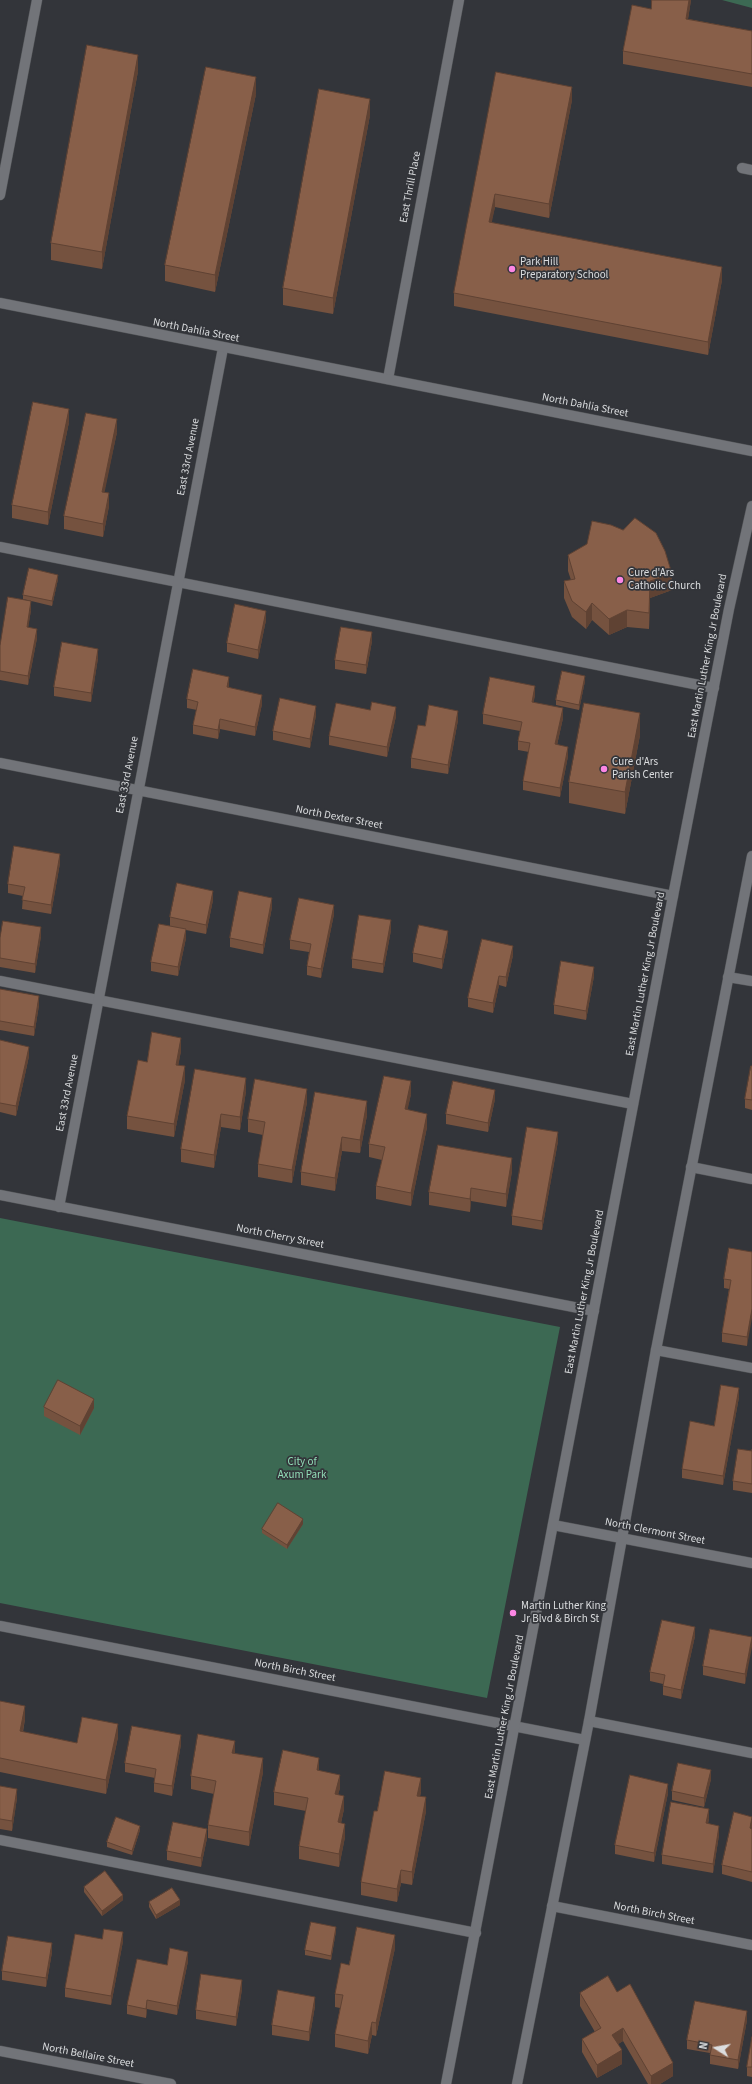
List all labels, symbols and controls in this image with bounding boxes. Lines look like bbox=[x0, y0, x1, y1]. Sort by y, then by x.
street label: East Thrill Place bbox=[398, 150, 424, 224]
place label: Park Hill Preparatory School bbox=[520, 256, 608, 282]
marker: Park Hill Preparatory School bbox=[507, 264, 517, 274]
street label: North Dahlia Street bbox=[152, 316, 240, 346]
street label: North Dahlia Street bbox=[541, 391, 629, 421]
street label: East 33rd Avenue bbox=[175, 417, 203, 497]
place label: Cure d'Ars Catholic Church bbox=[628, 567, 701, 593]
street label: East Martin Luther King Jr Boulevard bbox=[686, 573, 730, 739]
marker: Cure d'Ars Catholic Church bbox=[615, 575, 625, 585]
street label: East 33rd Avenue bbox=[114, 735, 142, 815]
place label: Cure d'Ars Parish Center bbox=[612, 756, 673, 782]
marker: Cure d'Ars Parish Center bbox=[599, 764, 609, 774]
street label: North Dexter Street bbox=[294, 803, 384, 833]
street label: East Martin Luther King Jr Boulevard bbox=[624, 891, 668, 1057]
street label: East 33rd Avenue bbox=[54, 1053, 82, 1133]
street label: East Martin Luther King Jr Boulevard bbox=[563, 1209, 607, 1375]
street label: North Cherry Street bbox=[235, 1222, 325, 1252]
park label: City of Axum Park bbox=[278, 1456, 326, 1482]
street label: North Clermont Street bbox=[604, 1516, 706, 1548]
place label: Martin Luther King Jr Blvd & Birch St bbox=[521, 1600, 606, 1626]
marker: Martin Luther King Jr Blvd & Birch St bbox=[508, 1608, 518, 1618]
street label: East Martin Luther King Jr Boulevard bbox=[483, 1634, 527, 1800]
street label: North Birch Street bbox=[253, 1657, 337, 1685]
street label: North Birch Street bbox=[612, 1900, 696, 1928]
north arrow bbox=[696, 2028, 736, 2068]
street label: North Bellaire Street bbox=[41, 2041, 135, 2071]
text: N bbox=[696, 2041, 712, 2051]

